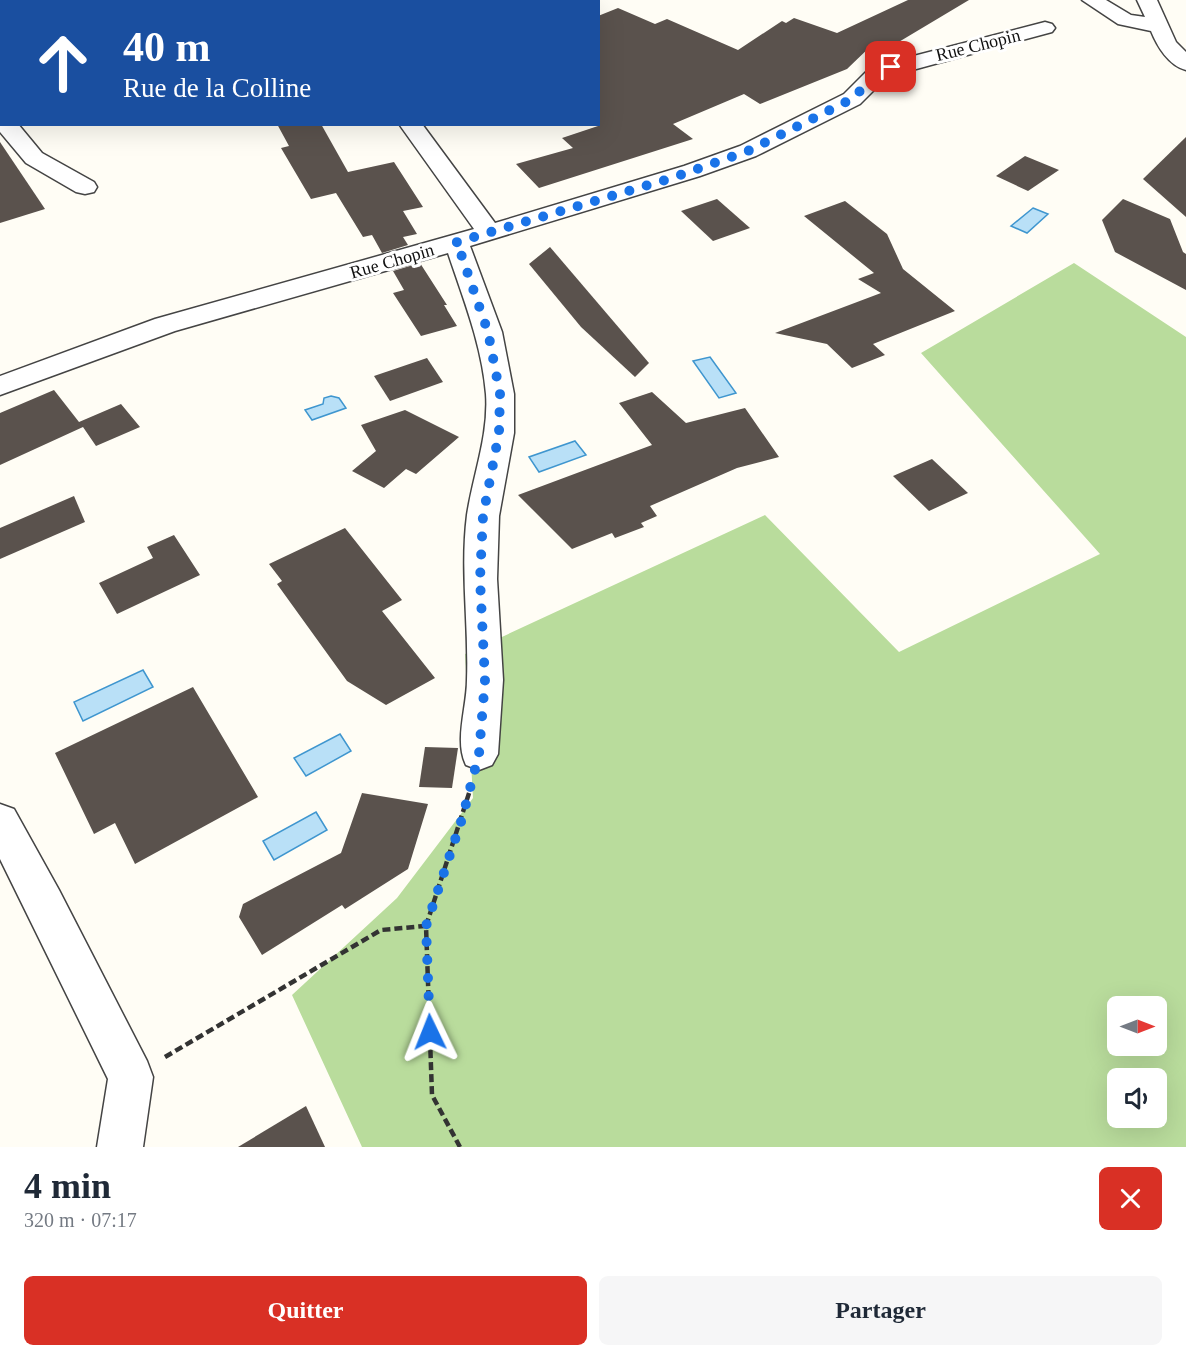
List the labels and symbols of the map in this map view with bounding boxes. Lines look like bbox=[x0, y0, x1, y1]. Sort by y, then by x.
street label: Rue Chopin bbox=[934, 25, 1022, 65]
pin bbox=[865, 41, 916, 92]
street label: Rue Chopin bbox=[348, 239, 436, 283]
north arrow bbox=[1107, 996, 1167, 1056]
position arrow bbox=[398, 1000, 462, 1064]

